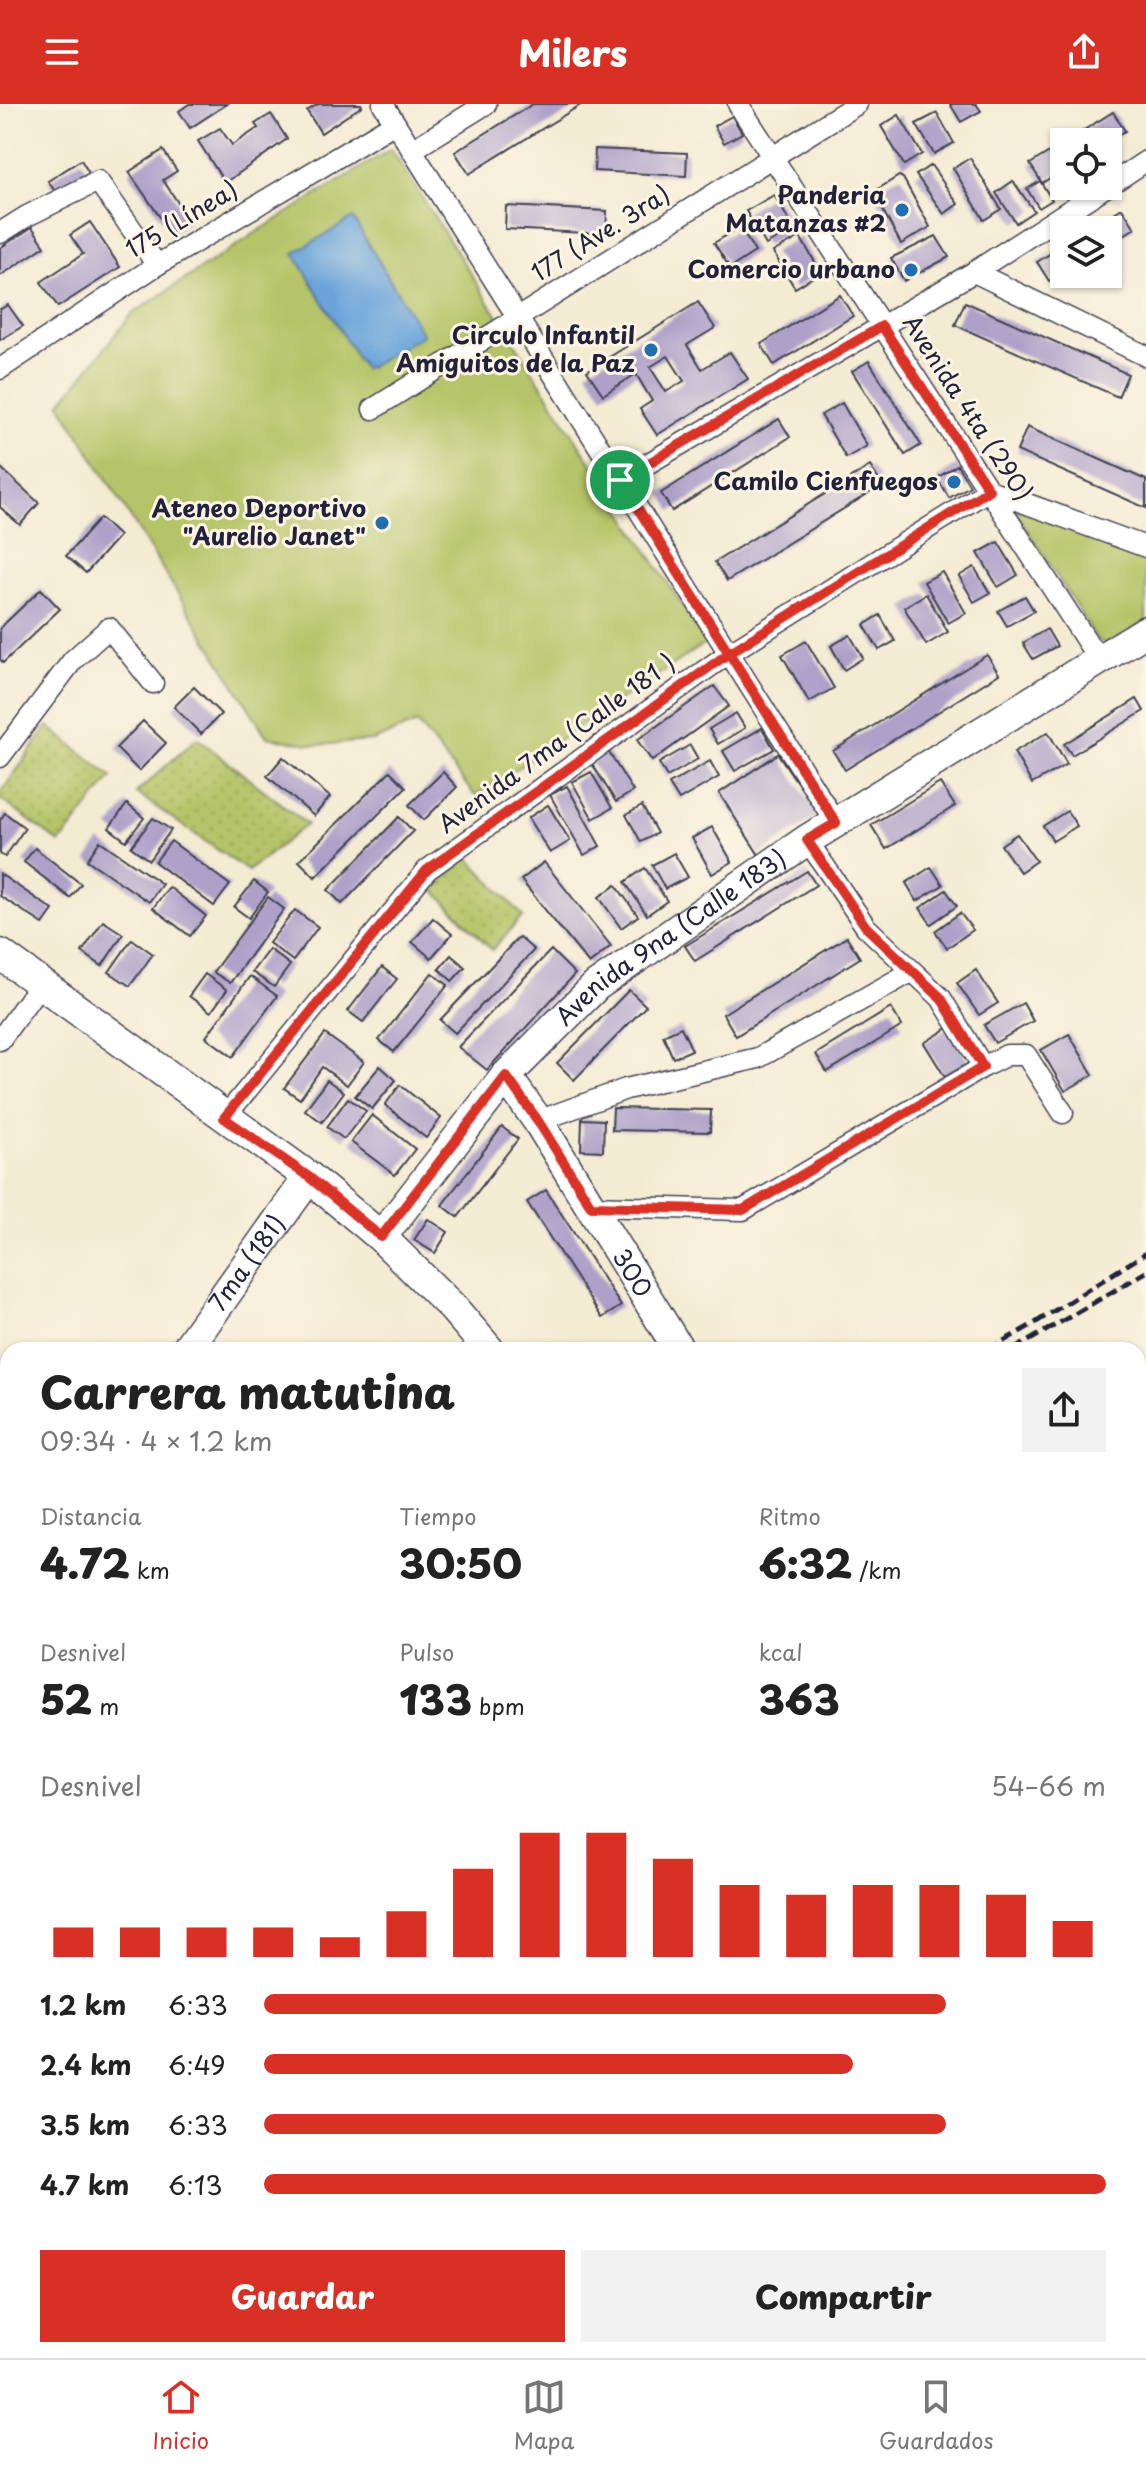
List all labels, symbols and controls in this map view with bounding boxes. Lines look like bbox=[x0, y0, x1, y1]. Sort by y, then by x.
text: Milers bbox=[518, 25, 628, 79]
icon: menu bbox=[40, 30, 84, 74]
icon: share bbox=[1062, 30, 1106, 74]
map controls bbox=[1050, 128, 1122, 288]
button: locate bbox=[1050, 128, 1122, 200]
street label: 175 (Línea) bbox=[118, 171, 244, 266]
street label: 177 (Ave. 3ra) bbox=[524, 175, 676, 289]
place label: Panderia Matanzas #2 bbox=[725, 176, 886, 240]
marker: Panderia Matanzas #2 bbox=[893, 201, 911, 219]
button: layers bbox=[1050, 216, 1122, 288]
place label: Comercio urbano bbox=[687, 250, 895, 286]
marker: Comercio urbano bbox=[902, 261, 920, 279]
street label: Avenida 4ta (290) bbox=[895, 307, 1042, 507]
place label: Circulo Infantil Amiguitos de la Paz bbox=[396, 316, 635, 380]
marker: Circulo Infantil Amiguitos de la Paz bbox=[642, 341, 660, 359]
pin bbox=[586, 446, 654, 514]
icon: arrive bbox=[598, 458, 642, 502]
place label: Camilo Cienfuegos bbox=[714, 462, 938, 498]
marker: Camilo Cienfuegos bbox=[945, 473, 963, 491]
place label: Ateneo Deportivo "Aurelio Janet" bbox=[152, 489, 366, 553]
marker: Ateneo Deportivo "Aurelio Janet" bbox=[373, 514, 391, 532]
street label: Avenida 7ma (Calle 181 ) bbox=[430, 644, 682, 841]
street label: Avenida 9na (Calle 183) bbox=[546, 840, 793, 1033]
street label: 7ma (181) bbox=[199, 1207, 293, 1318]
street label: 300 bbox=[605, 1241, 662, 1303]
text: Carrera matutina bbox=[40, 1358, 455, 1424]
button: share bbox=[1022, 1368, 1106, 1452]
text: 09:34 · 4 × 1.2 km bbox=[40, 1421, 272, 1460]
text: Distancia bbox=[40, 1499, 142, 1532]
text: Tiempo bbox=[399, 1499, 476, 1532]
text: Ritmo bbox=[759, 1499, 821, 1532]
text: 4.72 bbox=[40, 1532, 130, 1593]
text: 30:50 bbox=[399, 1532, 522, 1593]
text: 6:32 bbox=[759, 1532, 852, 1593]
text: km bbox=[130, 1553, 170, 1586]
text: /km bbox=[852, 1553, 901, 1586]
text: Desnivel bbox=[40, 1635, 126, 1668]
text: Pulso bbox=[399, 1635, 454, 1668]
text: kcal bbox=[759, 1635, 803, 1668]
text: 52 bbox=[40, 1668, 92, 1729]
text: 133 bbox=[399, 1668, 472, 1729]
text: 363 bbox=[759, 1668, 840, 1729]
text: m bbox=[92, 1689, 119, 1722]
text: bpm bbox=[472, 1689, 525, 1722]
text: Desnivel bbox=[40, 1766, 141, 1805]
text: 54–66 m bbox=[991, 1766, 1106, 1805]
text: 1.2 km bbox=[40, 1985, 126, 2024]
text: 6:33 bbox=[168, 1985, 228, 2024]
text: 2.4 km bbox=[40, 2045, 132, 2084]
text: 6:49 bbox=[168, 2045, 226, 2084]
text: 3.5 km bbox=[40, 2105, 130, 2144]
text: 6:33 bbox=[168, 2105, 228, 2144]
text: 4.7 km bbox=[40, 2165, 129, 2204]
text: 6:13 bbox=[168, 2165, 223, 2204]
button: Guardar bbox=[40, 2250, 565, 2342]
button: Compartir bbox=[581, 2250, 1106, 2342]
tab: Inicio bbox=[152, 2375, 209, 2456]
tab: Mapa bbox=[514, 2375, 574, 2456]
tab: Guardados bbox=[879, 2375, 994, 2456]

